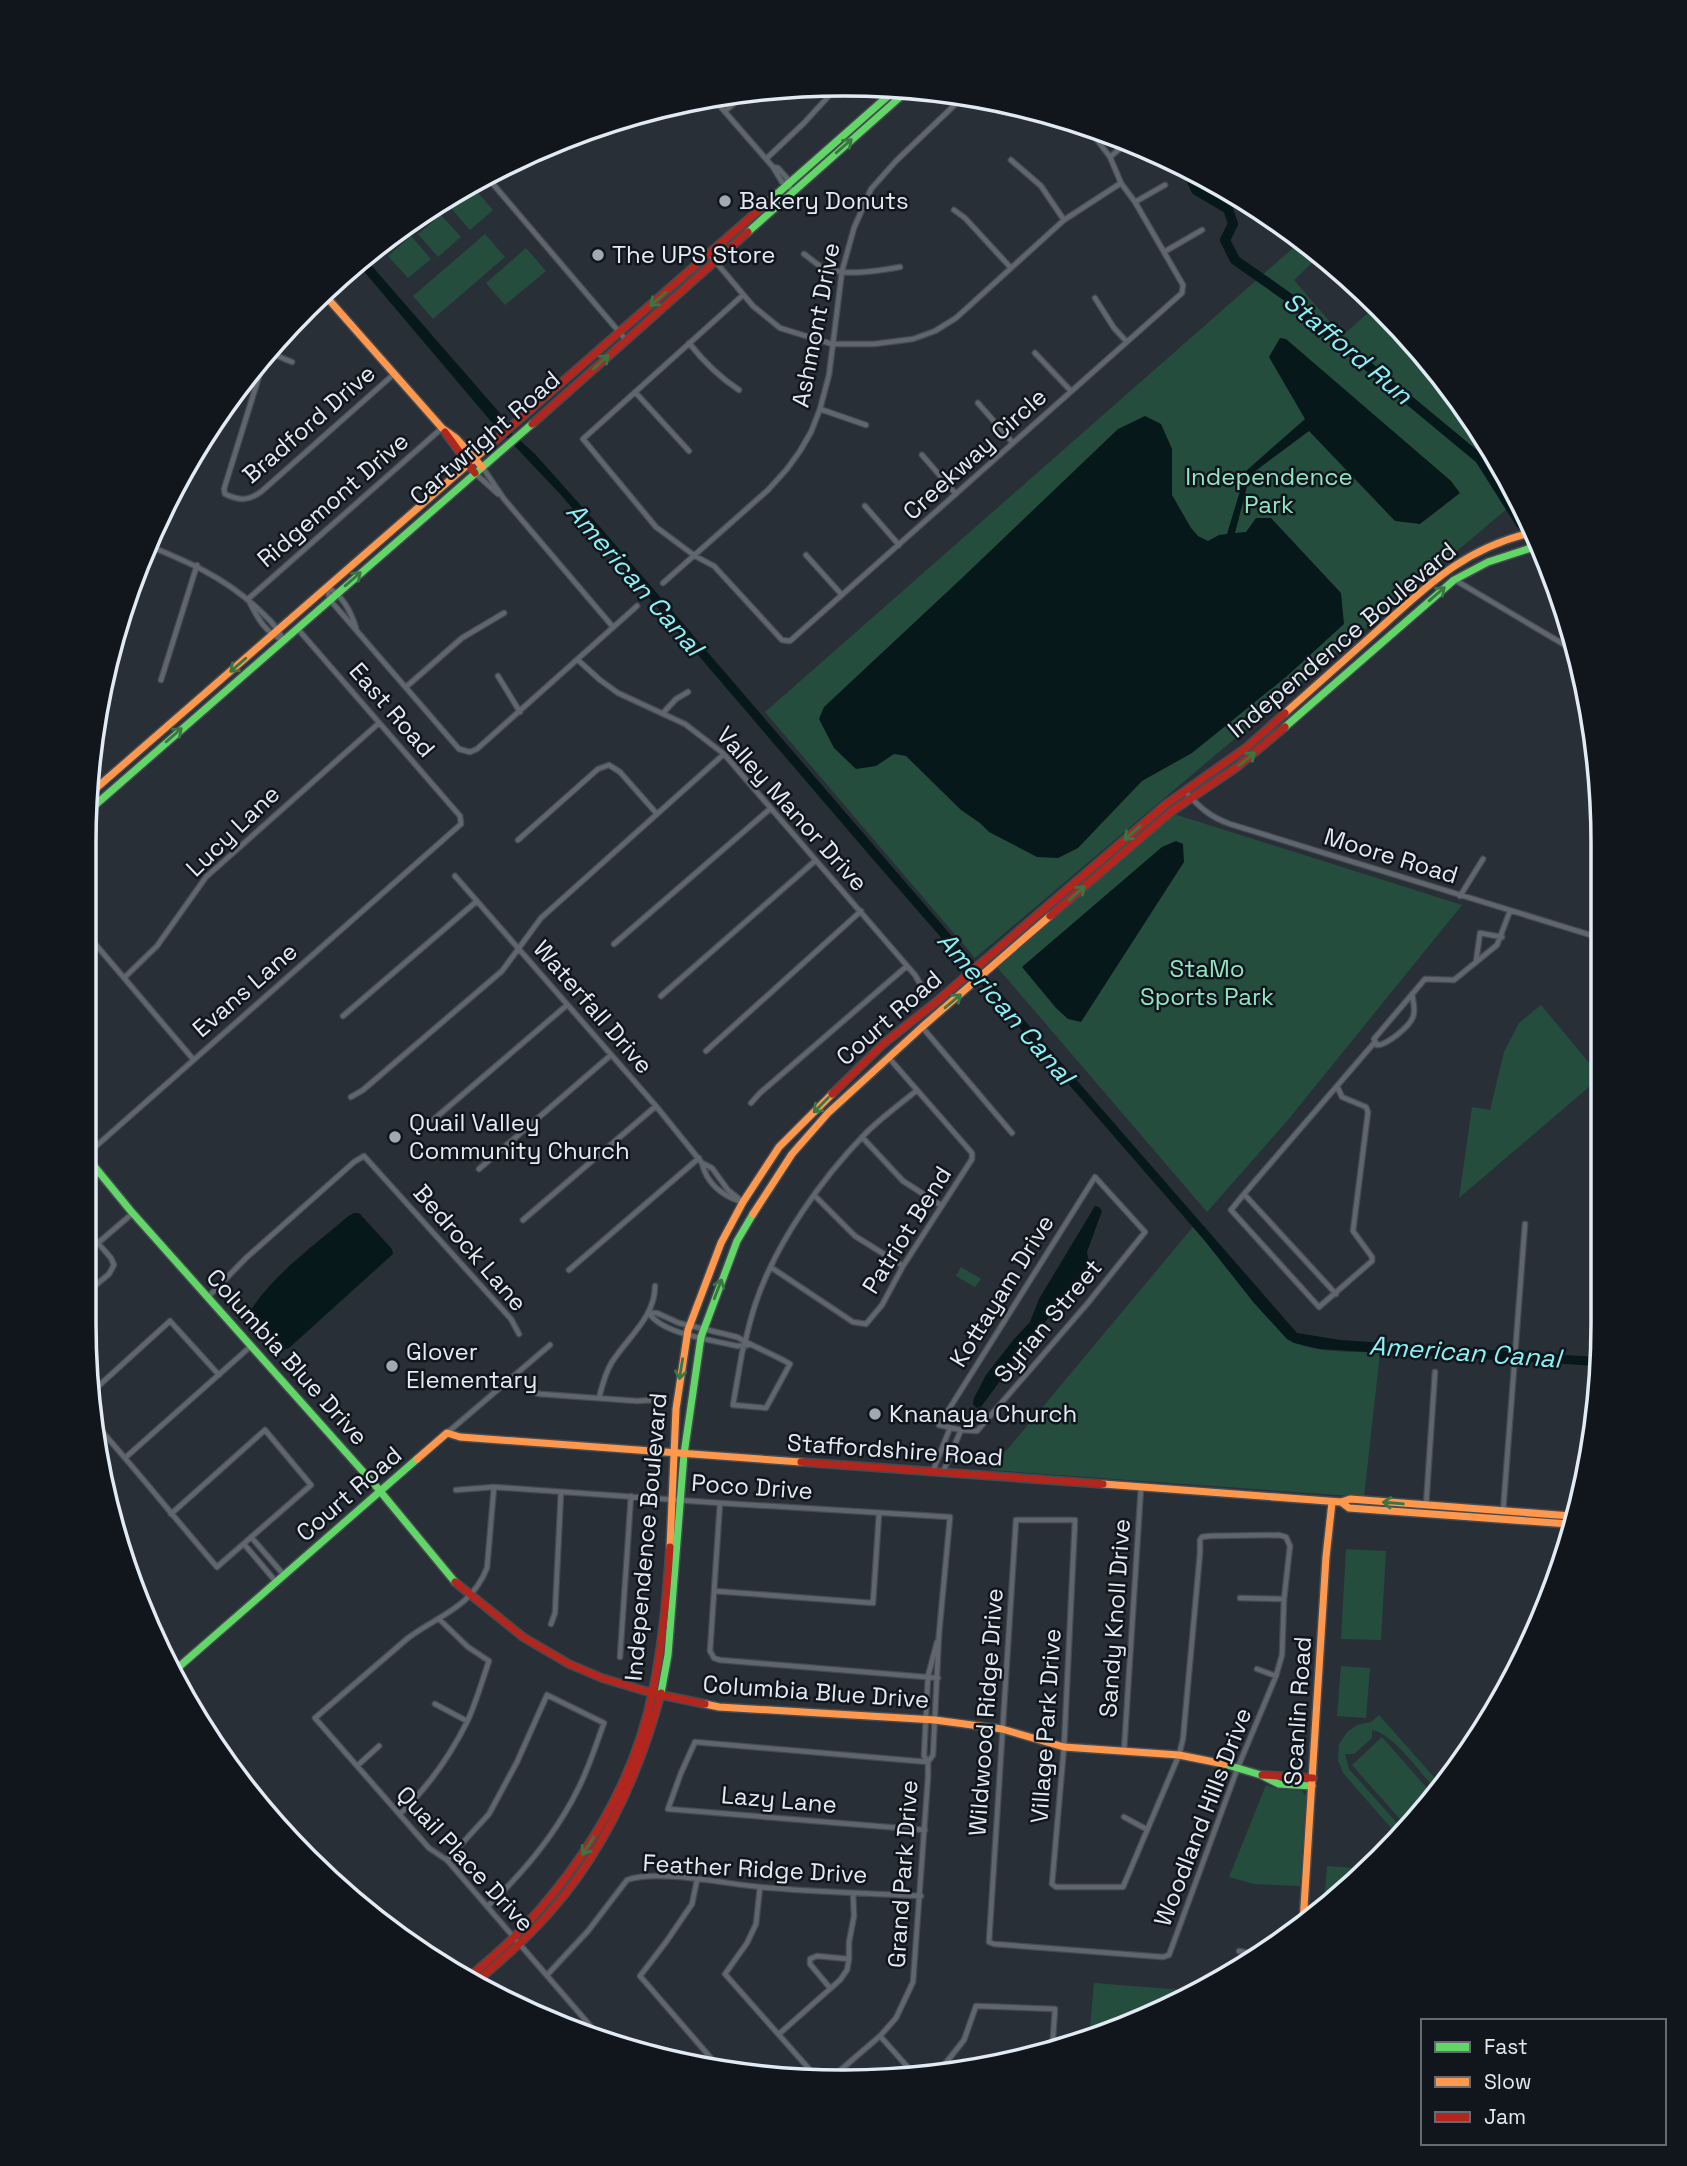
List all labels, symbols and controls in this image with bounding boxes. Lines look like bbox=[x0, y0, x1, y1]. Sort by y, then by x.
one-way arrow bbox=[835, 138, 853, 154]
place label: Bakery Donuts bbox=[739, 185, 909, 216]
marker: Bakery Donuts bbox=[717, 193, 733, 209]
place label: The UPS Store bbox=[612, 239, 775, 270]
street label: Ashmont Drive bbox=[784, 240, 847, 410]
marker: The UPS Store bbox=[590, 247, 606, 263]
water label: Stafford Run bbox=[1276, 284, 1420, 413]
one-way arrow bbox=[650, 291, 668, 307]
one-way arrow bbox=[592, 354, 610, 370]
street label: Bradford Drive bbox=[236, 357, 381, 490]
street label: Cartwright Road bbox=[403, 364, 566, 511]
street label: Creekway Circle bbox=[896, 381, 1053, 526]
street label: Ridgemont Drive bbox=[251, 425, 415, 574]
park label: Independence Park bbox=[1185, 461, 1353, 520]
water label: American Canal bbox=[559, 495, 713, 665]
street label: Independence Boulevard bbox=[1221, 535, 1462, 744]
one-way arrow bbox=[344, 571, 362, 587]
one-way arrow bbox=[1428, 586, 1446, 602]
street label: East Road bbox=[343, 656, 442, 764]
one-way arrow bbox=[229, 657, 247, 673]
street label: Valley Manor Drive bbox=[710, 720, 875, 898]
one-way arrow bbox=[164, 727, 182, 743]
one-way arrow bbox=[1238, 751, 1256, 767]
street label: Lucy Lane bbox=[179, 778, 286, 883]
street label: Moore Road bbox=[1320, 820, 1462, 891]
one-way arrow bbox=[1124, 825, 1142, 841]
one-way arrow bbox=[1068, 885, 1086, 901]
water label: American Canal bbox=[930, 924, 1084, 1094]
street label: Waterfall Drive bbox=[527, 933, 660, 1080]
street label: Evans Lane bbox=[186, 936, 304, 1044]
park label: StaMo Sports Park bbox=[1140, 953, 1274, 1012]
street label: Court Road bbox=[829, 963, 948, 1072]
one-way arrow bbox=[943, 993, 961, 1009]
one-way arrow bbox=[813, 1097, 830, 1114]
place label: Quail Valley Community Church bbox=[409, 1107, 630, 1166]
marker: Quail Valley Community Church bbox=[387, 1129, 403, 1145]
street label: Patriot Bend bbox=[855, 1160, 958, 1299]
street label: Bedrock Lane bbox=[407, 1178, 534, 1318]
street label: Kottayam Drive bbox=[942, 1209, 1061, 1373]
street label: Syrian Street bbox=[987, 1252, 1108, 1389]
street label: Columbia Blue Drive bbox=[200, 1262, 375, 1451]
one-way arrow bbox=[713, 1278, 726, 1300]
water label: American Canal bbox=[1368, 1328, 1565, 1376]
place label: Glover Elementary bbox=[406, 1336, 537, 1395]
one-way arrow bbox=[674, 1357, 687, 1380]
marker: Glover Elementary bbox=[384, 1358, 400, 1374]
street label: Independence Boulevard bbox=[617, 1392, 674, 1682]
place label: Knanaya Church bbox=[889, 1398, 1077, 1429]
marker: Knanaya Church bbox=[867, 1406, 883, 1422]
street label: Staffordshire Road bbox=[786, 1426, 1004, 1473]
street label: Court Road bbox=[289, 1439, 408, 1548]
street label: Poco Drive bbox=[690, 1467, 814, 1506]
one-way arrow bbox=[1383, 1496, 1405, 1509]
street label: Sandy Knoll Drive bbox=[1092, 1518, 1137, 1718]
street label: Wildwood Ridge Drive bbox=[961, 1587, 1010, 1837]
street label: Village Park Drive bbox=[1023, 1627, 1068, 1824]
street label: Scanlin Road bbox=[1277, 1636, 1318, 1786]
street label: Columbia Blue Drive bbox=[702, 1668, 930, 1715]
street label: Woodland Hills Drive bbox=[1147, 1703, 1258, 1930]
street label: Quail Place Drive bbox=[390, 1779, 541, 1938]
street label: Lazy Lane bbox=[720, 1779, 838, 1820]
street label: Grand Park Drive bbox=[880, 1779, 925, 1969]
one-way arrow bbox=[581, 1835, 595, 1855]
street label: Feather Ridge Drive bbox=[642, 1847, 868, 1890]
legend bbox=[1421, 2019, 1666, 2145]
text: Fast bbox=[1484, 2033, 1528, 2060]
text: Slow bbox=[1484, 2068, 1532, 2095]
text: Jam bbox=[1484, 2103, 1526, 2130]

